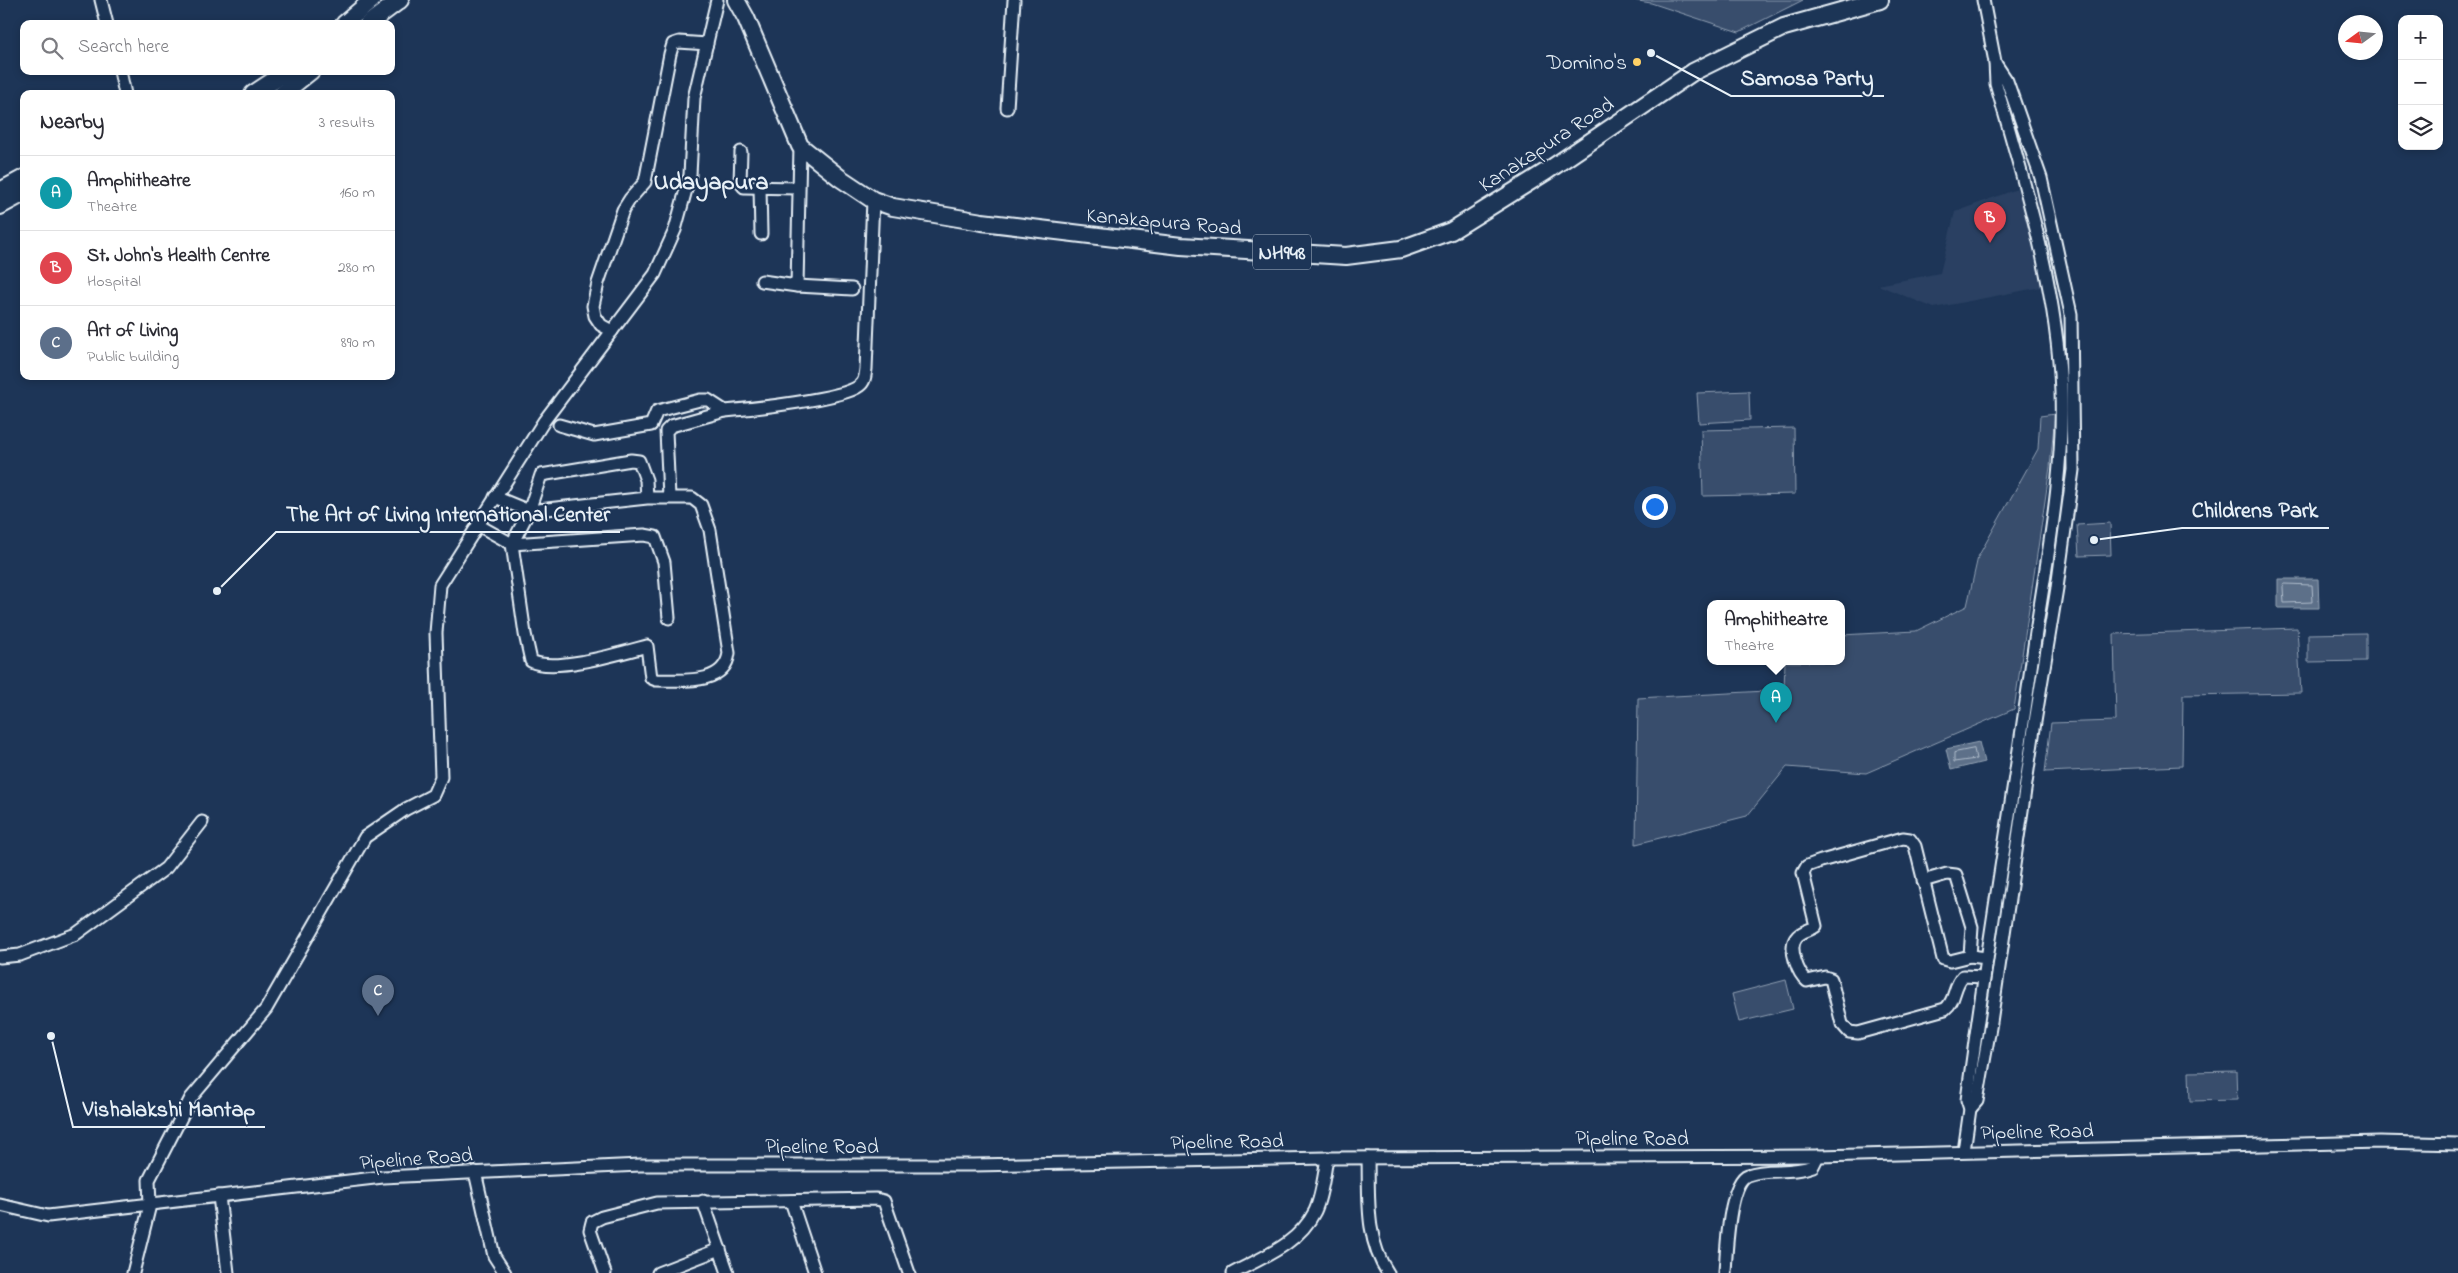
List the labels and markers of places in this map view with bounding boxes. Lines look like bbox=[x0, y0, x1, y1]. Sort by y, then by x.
place label: Domino's bbox=[1545, 49, 1627, 79]
marker: Domino's bbox=[1631, 56, 1643, 68]
callout: Samosa Party bbox=[1731, 59, 1884, 96]
pin: B bbox=[1974, 202, 2006, 243]
callout: Childrens Park bbox=[2182, 491, 2329, 528]
callout: The Art of Living International Center bbox=[276, 495, 620, 532]
pin: A bbox=[1760, 682, 1792, 723]
pin: C bbox=[362, 975, 394, 1016]
callout: Vishalakshi Mantap bbox=[73, 1090, 265, 1127]

